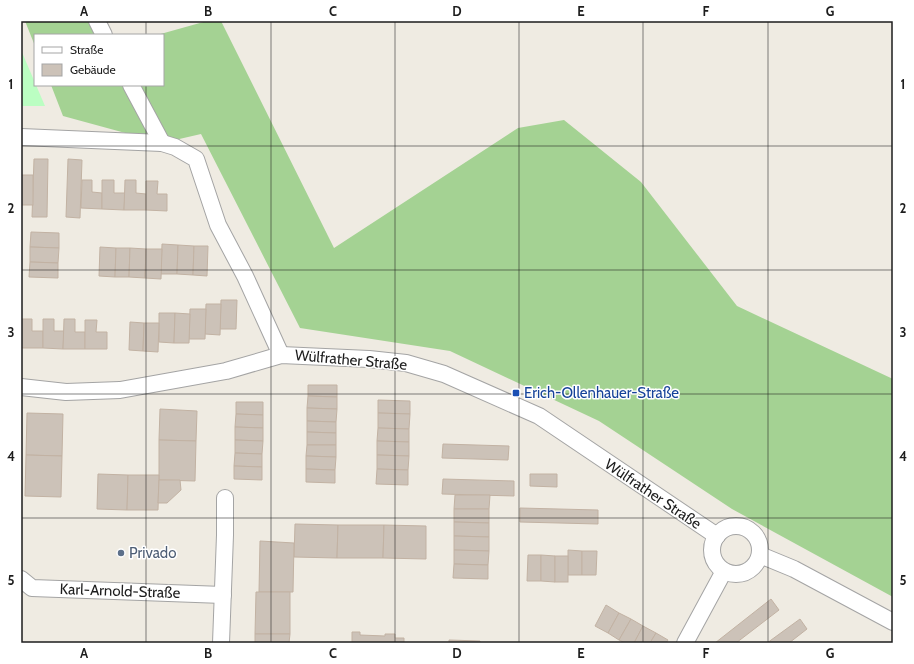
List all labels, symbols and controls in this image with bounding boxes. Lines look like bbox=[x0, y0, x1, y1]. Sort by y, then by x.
text: A bbox=[80, 3, 89, 19]
text: B bbox=[204, 3, 212, 19]
text: C bbox=[329, 3, 337, 19]
text: D bbox=[452, 3, 462, 19]
text: E bbox=[577, 3, 585, 19]
text: F bbox=[703, 3, 710, 19]
text: G bbox=[826, 3, 835, 19]
legend bbox=[34, 34, 164, 86]
text: Straße bbox=[70, 42, 103, 57]
text: Gebäude bbox=[70, 62, 116, 77]
text: 1 bbox=[9, 76, 13, 92]
text: 1 bbox=[901, 76, 905, 92]
text: 2 bbox=[8, 200, 15, 216]
text: 2 bbox=[900, 200, 907, 216]
text: 3 bbox=[7, 324, 15, 340]
text: 3 bbox=[899, 324, 907, 340]
street label: Wülfrather Straße bbox=[294, 346, 408, 374]
place label: Erich-Ollenhauer-Straße bbox=[524, 384, 679, 402]
marker: Erich-Ollenhauer-Straße bbox=[511, 388, 521, 398]
text: 4 bbox=[7, 448, 15, 464]
text: 4 bbox=[899, 448, 907, 464]
street label: Wülfrather Straße bbox=[601, 455, 705, 533]
place label: Privado bbox=[129, 544, 176, 562]
marker: Privado bbox=[116, 548, 126, 558]
text: 5 bbox=[8, 572, 15, 588]
text: 5 bbox=[900, 572, 907, 588]
street label: Karl-Arnold-Straße bbox=[59, 580, 181, 602]
text: A bbox=[80, 645, 89, 661]
text: B bbox=[204, 645, 212, 661]
text: C bbox=[329, 645, 337, 661]
text: D bbox=[452, 645, 462, 661]
text: E bbox=[577, 645, 585, 661]
text: F bbox=[703, 645, 710, 661]
text: G bbox=[826, 645, 835, 661]

